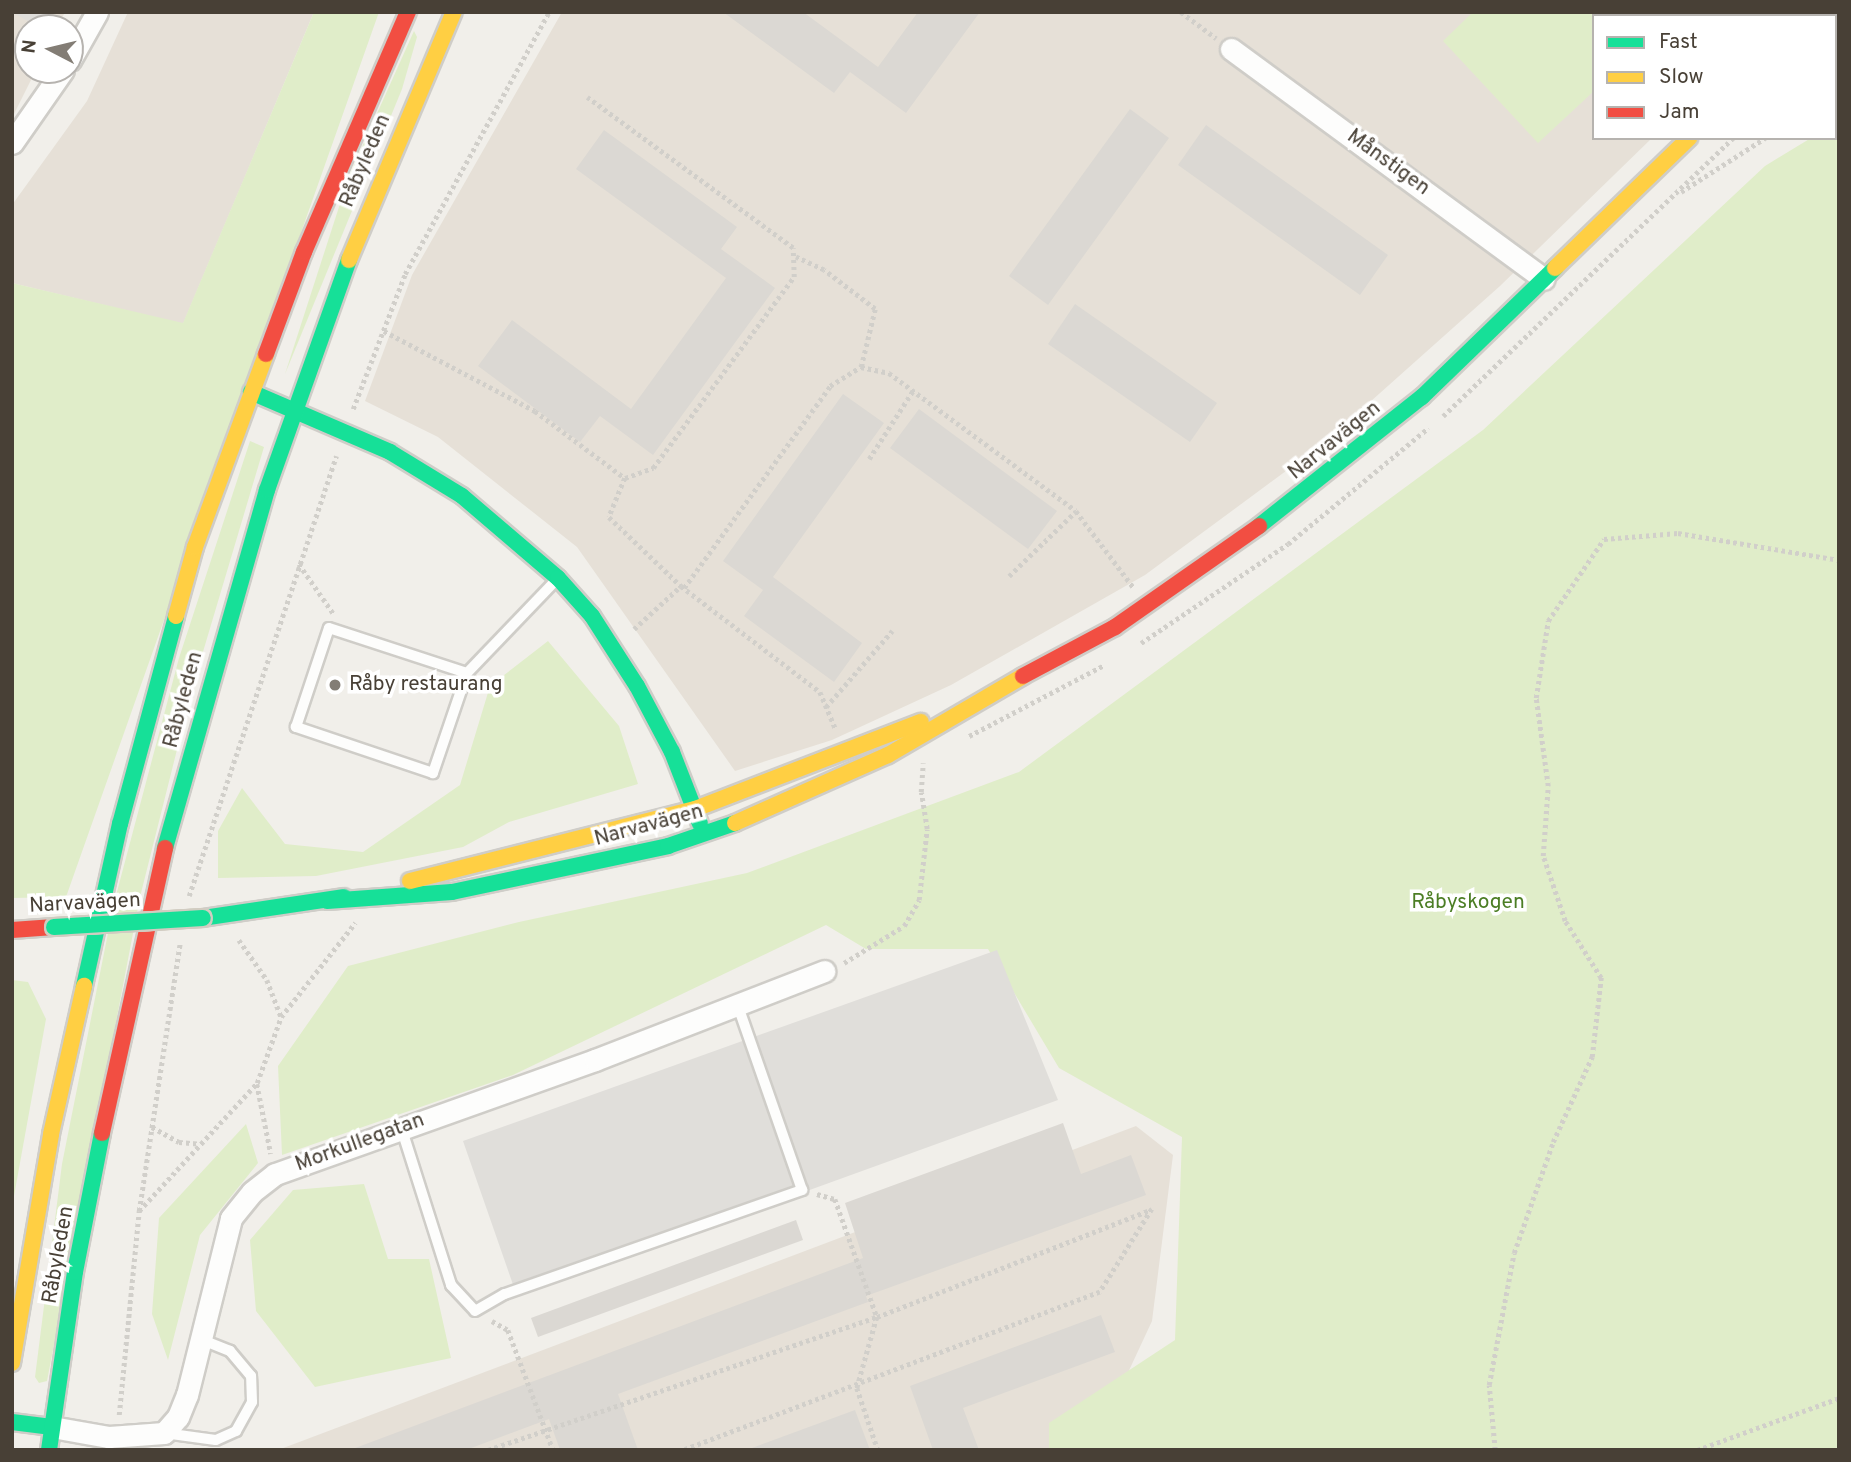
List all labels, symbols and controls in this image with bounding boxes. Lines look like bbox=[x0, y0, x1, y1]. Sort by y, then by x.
north arrow bbox=[14, 14, 84, 84]
legend bbox=[1592, 14, 1837, 140]
text: Fast bbox=[1659, 29, 1698, 56]
text: N bbox=[17, 38, 43, 55]
text: Slow bbox=[1659, 64, 1704, 91]
text: Jam bbox=[1659, 99, 1700, 126]
street label: Råbyleden bbox=[335, 111, 397, 211]
street label: Månstigen bbox=[1341, 124, 1435, 202]
street label: Narvavägen bbox=[1284, 396, 1386, 486]
street label: Råbyleden bbox=[159, 649, 209, 751]
place label: Råby restaurang bbox=[349, 672, 503, 698]
marker: Råby restaurang bbox=[327, 677, 343, 693]
street label: Narvavägen bbox=[592, 799, 706, 853]
street label: Narvavägen bbox=[29, 888, 141, 920]
park label: Råbyskogen bbox=[1411, 890, 1525, 916]
street label: Morkullegatan bbox=[292, 1108, 428, 1178]
street label: Råbyleden bbox=[38, 1204, 80, 1306]

